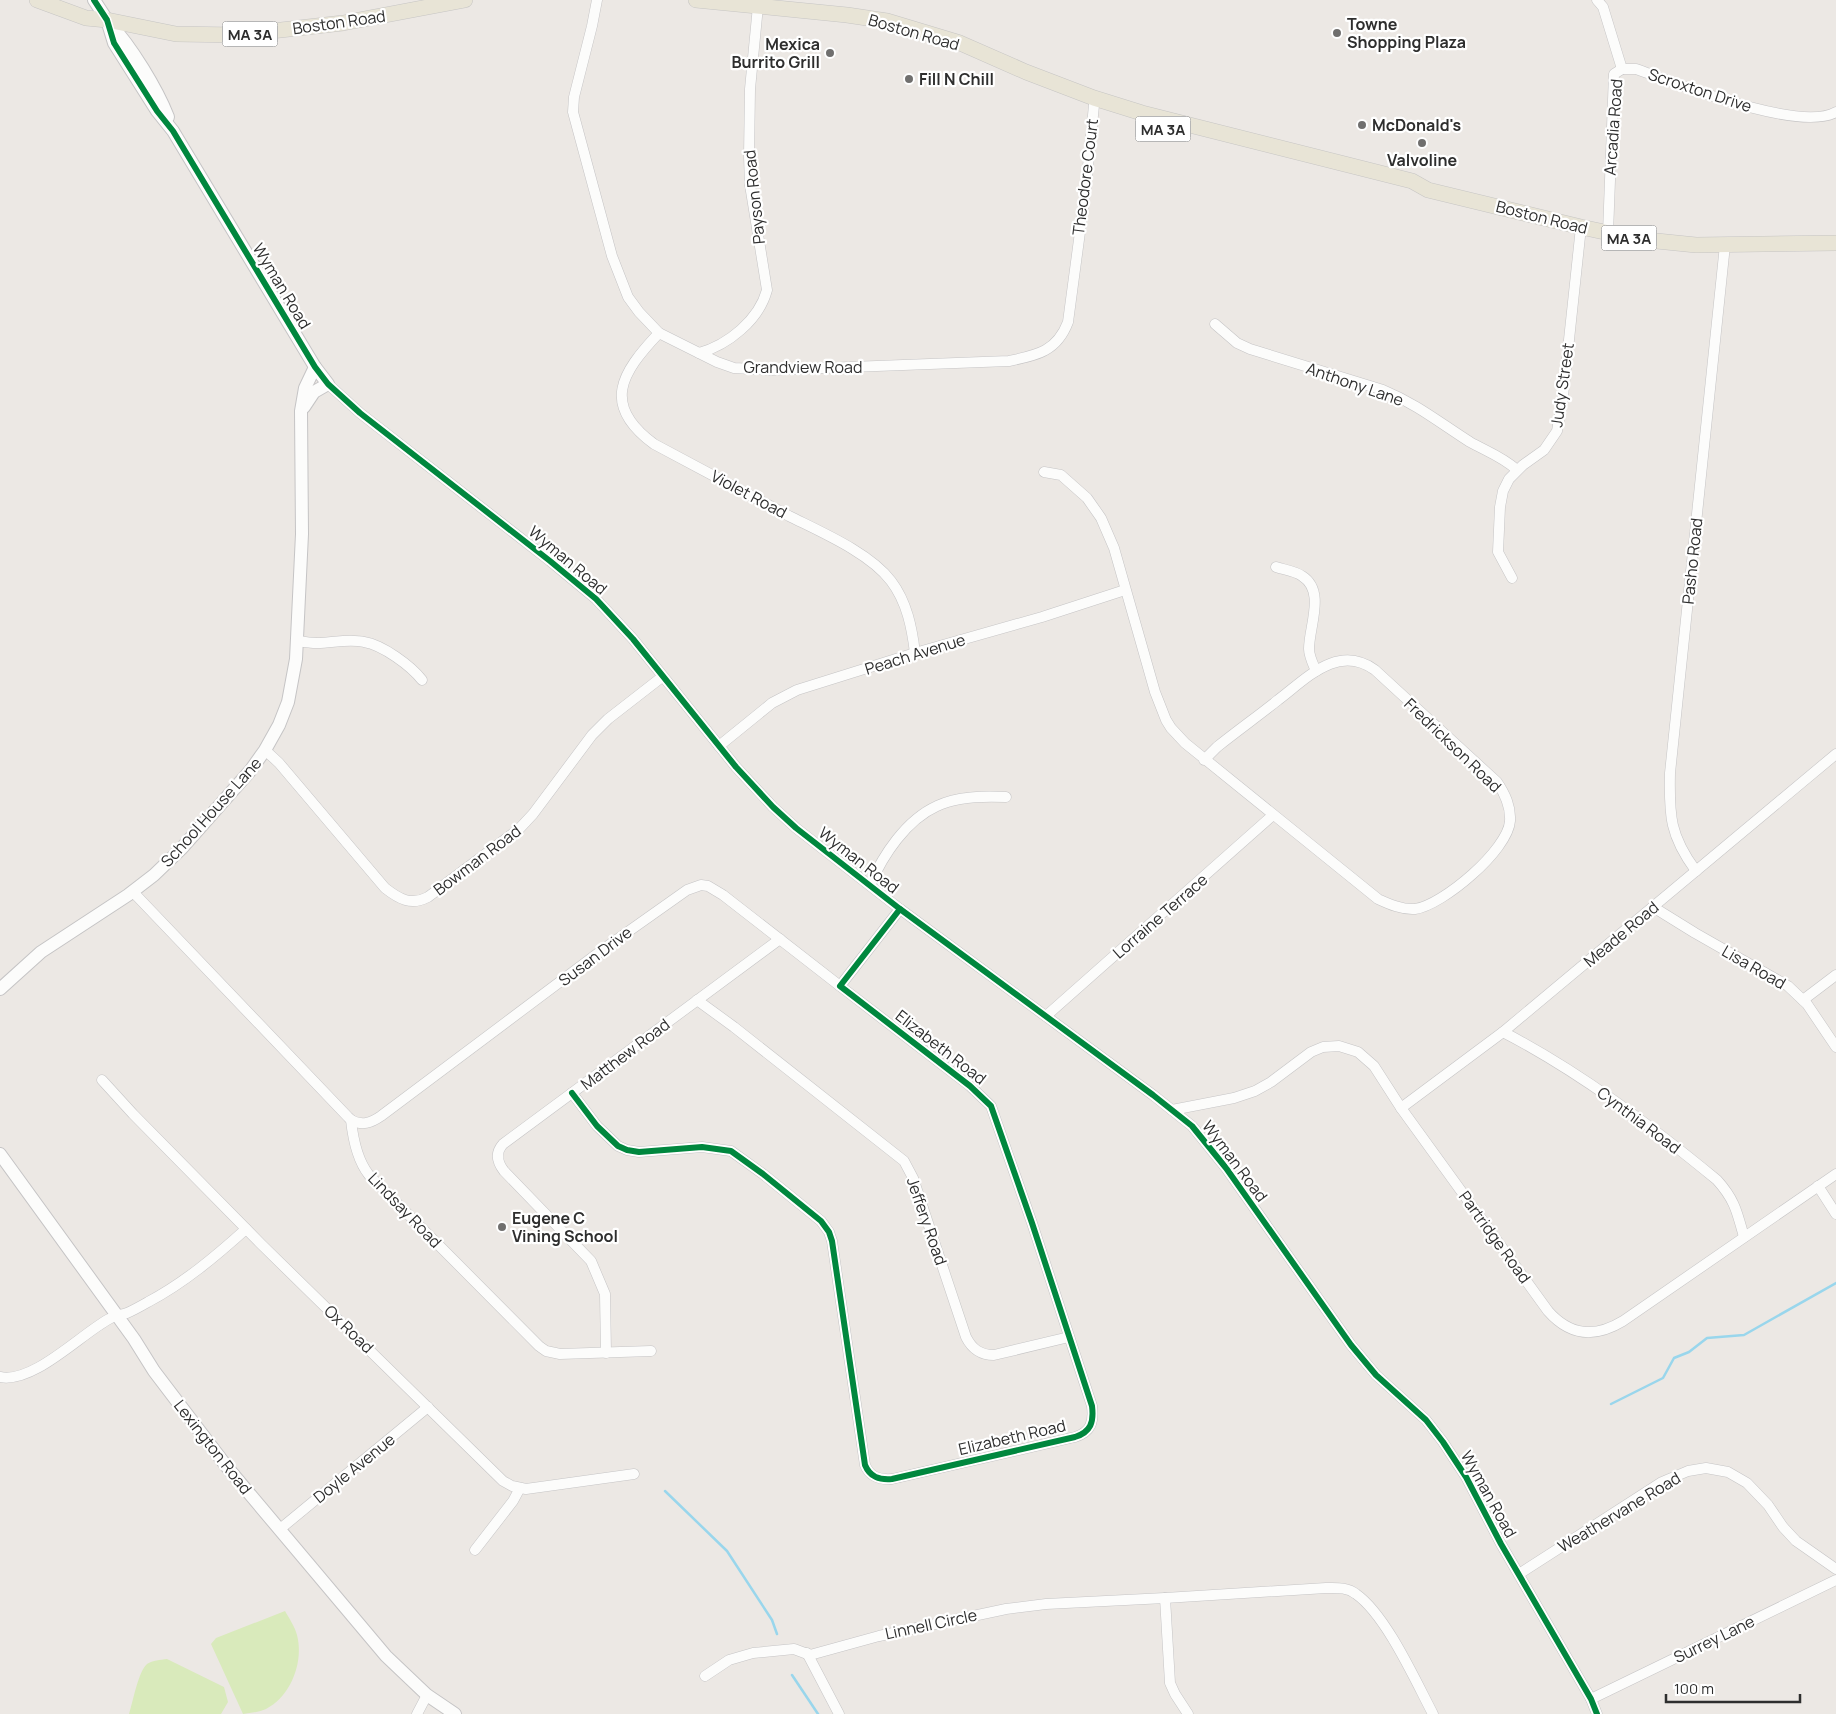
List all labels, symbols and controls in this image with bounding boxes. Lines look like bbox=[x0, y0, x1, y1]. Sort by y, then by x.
street label: Boston Road bbox=[291, 5, 387, 39]
street label: Boston Road bbox=[866, 9, 962, 55]
place label: Towne Shopping Plaza bbox=[1347, 13, 1466, 53]
road number: MA 3A bbox=[222, 22, 278, 46]
marker: Towne Shopping Plaza bbox=[1331, 27, 1343, 39]
place label: Mexica Burrito Grill bbox=[732, 33, 820, 73]
marker: Mexica Burrito Grill bbox=[824, 47, 836, 59]
street label: Scroxton Drive bbox=[1645, 63, 1755, 117]
place label: Fill N Chill bbox=[919, 68, 994, 90]
marker: Fill N Chill bbox=[903, 73, 915, 85]
street label: Arcadia Road bbox=[1599, 78, 1627, 176]
place label: McDonald's bbox=[1372, 114, 1461, 136]
road number: MA 3A bbox=[1136, 116, 1190, 142]
street label: Theodore Court bbox=[1067, 117, 1103, 237]
marker: McDonald's bbox=[1356, 119, 1368, 131]
marker: Valvoline bbox=[1416, 137, 1428, 149]
street label: Payson Road bbox=[738, 149, 770, 245]
place label: Valvoline bbox=[1387, 149, 1457, 171]
street label: Boston Road bbox=[1494, 195, 1590, 239]
road number: MA 3A bbox=[1602, 226, 1656, 250]
street label: Wyman Road bbox=[248, 239, 316, 333]
street label: Judy Street bbox=[1545, 341, 1579, 429]
street label: Grandview Road bbox=[744, 356, 862, 378]
street label: Anthony Lane bbox=[1303, 357, 1407, 411]
street label: Violet Road bbox=[707, 465, 791, 523]
street label: Pasho Road bbox=[1677, 517, 1707, 605]
street label: Wyman Road bbox=[524, 521, 612, 599]
street label: Peach Avenue bbox=[862, 628, 968, 680]
street label: Fredrickson Road bbox=[1400, 693, 1506, 797]
street label: School House Lane bbox=[156, 752, 266, 872]
street label: Bowman Road bbox=[429, 820, 525, 900]
street label: Wyman Road bbox=[814, 822, 904, 898]
street label: Lorraine Terrace bbox=[1108, 869, 1212, 963]
street label: Meade Road bbox=[1579, 896, 1663, 972]
street label: Susan Drive bbox=[554, 921, 636, 991]
street label: Lisa Road bbox=[1718, 940, 1790, 994]
street label: Elizabeth Road bbox=[891, 1005, 991, 1089]
street label: Matthew Road bbox=[576, 1013, 674, 1095]
street label: Cynthia Road bbox=[1593, 1081, 1685, 1159]
street label: Wyman Road bbox=[1197, 1116, 1273, 1206]
street label: Lindsay Road bbox=[363, 1167, 447, 1253]
street label: Jeffery Road bbox=[902, 1174, 952, 1268]
street label: Partridge Road bbox=[1454, 1186, 1536, 1288]
place label: Eugene C Vining School bbox=[512, 1207, 618, 1247]
marker: Eugene C Vining School bbox=[496, 1221, 508, 1233]
street label: Ox Road bbox=[319, 1300, 379, 1358]
street label: Lexington Road bbox=[169, 1395, 257, 1499]
street label: Elizabeth Road bbox=[956, 1414, 1068, 1460]
street label: Doyle Avenue bbox=[308, 1428, 400, 1508]
street label: Wyman Road bbox=[1456, 1446, 1522, 1542]
street label: Weathervane Road bbox=[1554, 1467, 1684, 1557]
street label: Linnell Circle bbox=[883, 1604, 979, 1644]
street label: Surrey Lane bbox=[1670, 1610, 1758, 1668]
scale bar bbox=[1666, 1672, 1800, 1704]
text: 100 m bbox=[1674, 1678, 1714, 1699]

